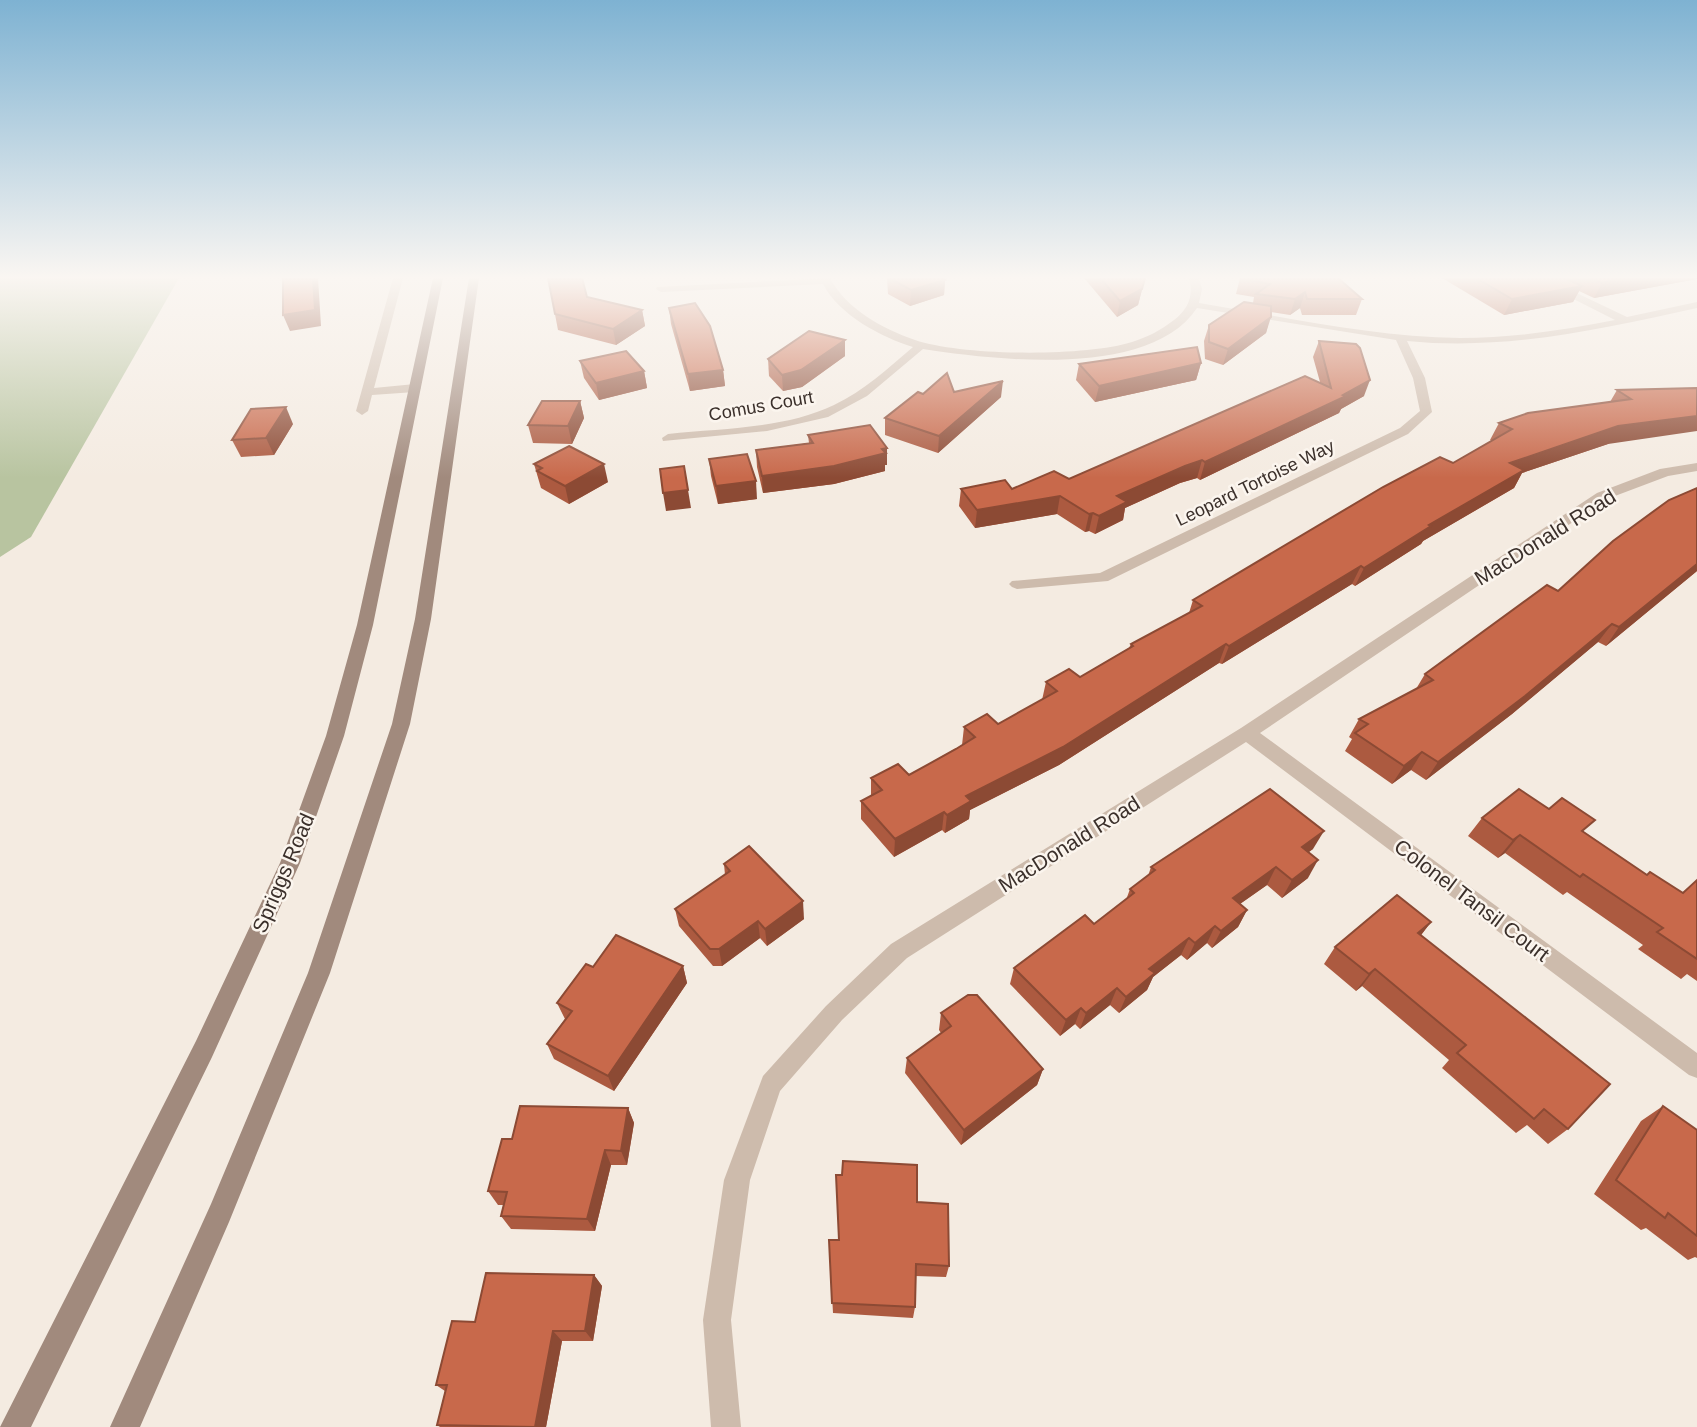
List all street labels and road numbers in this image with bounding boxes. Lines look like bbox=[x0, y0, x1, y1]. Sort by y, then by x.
street label: Comus Court bbox=[707, 387, 815, 425]
street label: Leopard Tortoise Way bbox=[1172, 436, 1338, 530]
street label: MacDonald Road bbox=[1470, 484, 1620, 590]
street label: MacDonald Road bbox=[994, 791, 1144, 897]
street label: Spriggs Road bbox=[248, 810, 318, 936]
street label: Colonel Tansil Court bbox=[1390, 834, 1554, 966]

